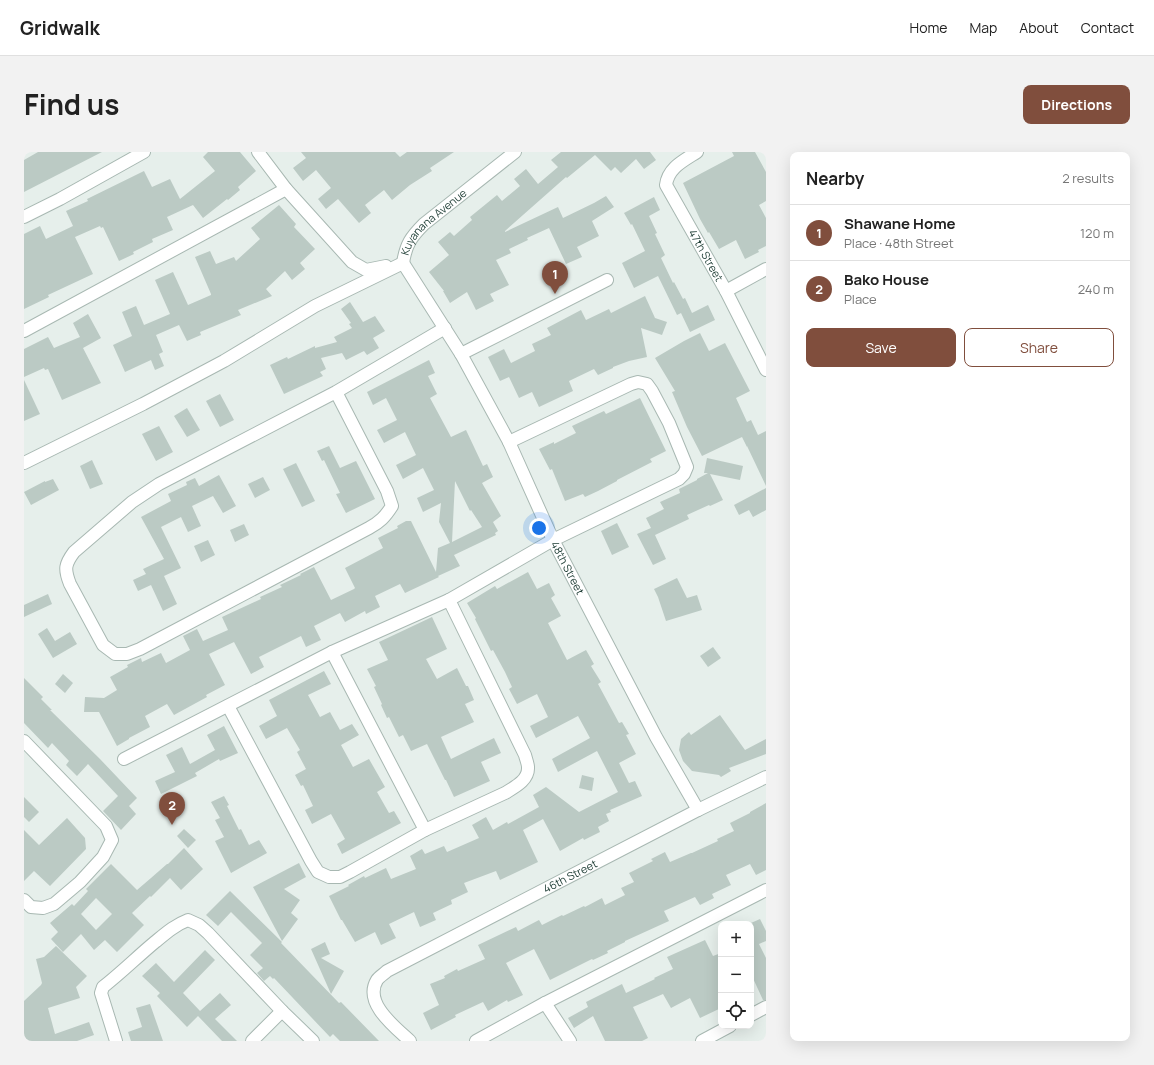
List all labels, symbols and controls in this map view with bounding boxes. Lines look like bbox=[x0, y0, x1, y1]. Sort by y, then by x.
text: Gridwalk bbox=[20, 15, 100, 41]
text: Home bbox=[910, 18, 947, 37]
text: Map bbox=[969, 18, 997, 37]
text: About bbox=[1019, 18, 1059, 37]
text: Contact bbox=[1081, 18, 1134, 37]
text: Find us bbox=[24, 85, 119, 123]
button: Directions bbox=[1023, 85, 1130, 124]
text: Nearby bbox=[806, 167, 864, 190]
text: 2 results bbox=[1062, 169, 1114, 187]
street label: Kuyanana Avenue bbox=[397, 185, 470, 257]
text: Shawane Home bbox=[844, 213, 956, 234]
text: 1 bbox=[816, 224, 822, 242]
text: 120 m bbox=[1080, 224, 1114, 242]
street label: 47th Street bbox=[686, 226, 727, 284]
text: Place · 48th Street bbox=[844, 234, 954, 252]
pin: 1 bbox=[542, 261, 568, 294]
text: Bako House bbox=[844, 269, 929, 290]
text: 2 bbox=[815, 280, 823, 298]
text: 240 m bbox=[1078, 280, 1114, 298]
text: Place bbox=[844, 290, 877, 308]
button: Save bbox=[806, 328, 956, 367]
button: Share bbox=[964, 328, 1114, 367]
your location bbox=[529, 518, 549, 538]
street label: 48th Street bbox=[548, 538, 588, 597]
pin: 2 bbox=[159, 792, 185, 825]
street label: 46th Street bbox=[540, 856, 599, 896]
map controls bbox=[718, 921, 754, 1029]
button: + bbox=[718, 921, 754, 957]
button: − bbox=[718, 957, 754, 993]
button: locate bbox=[718, 993, 754, 1029]

